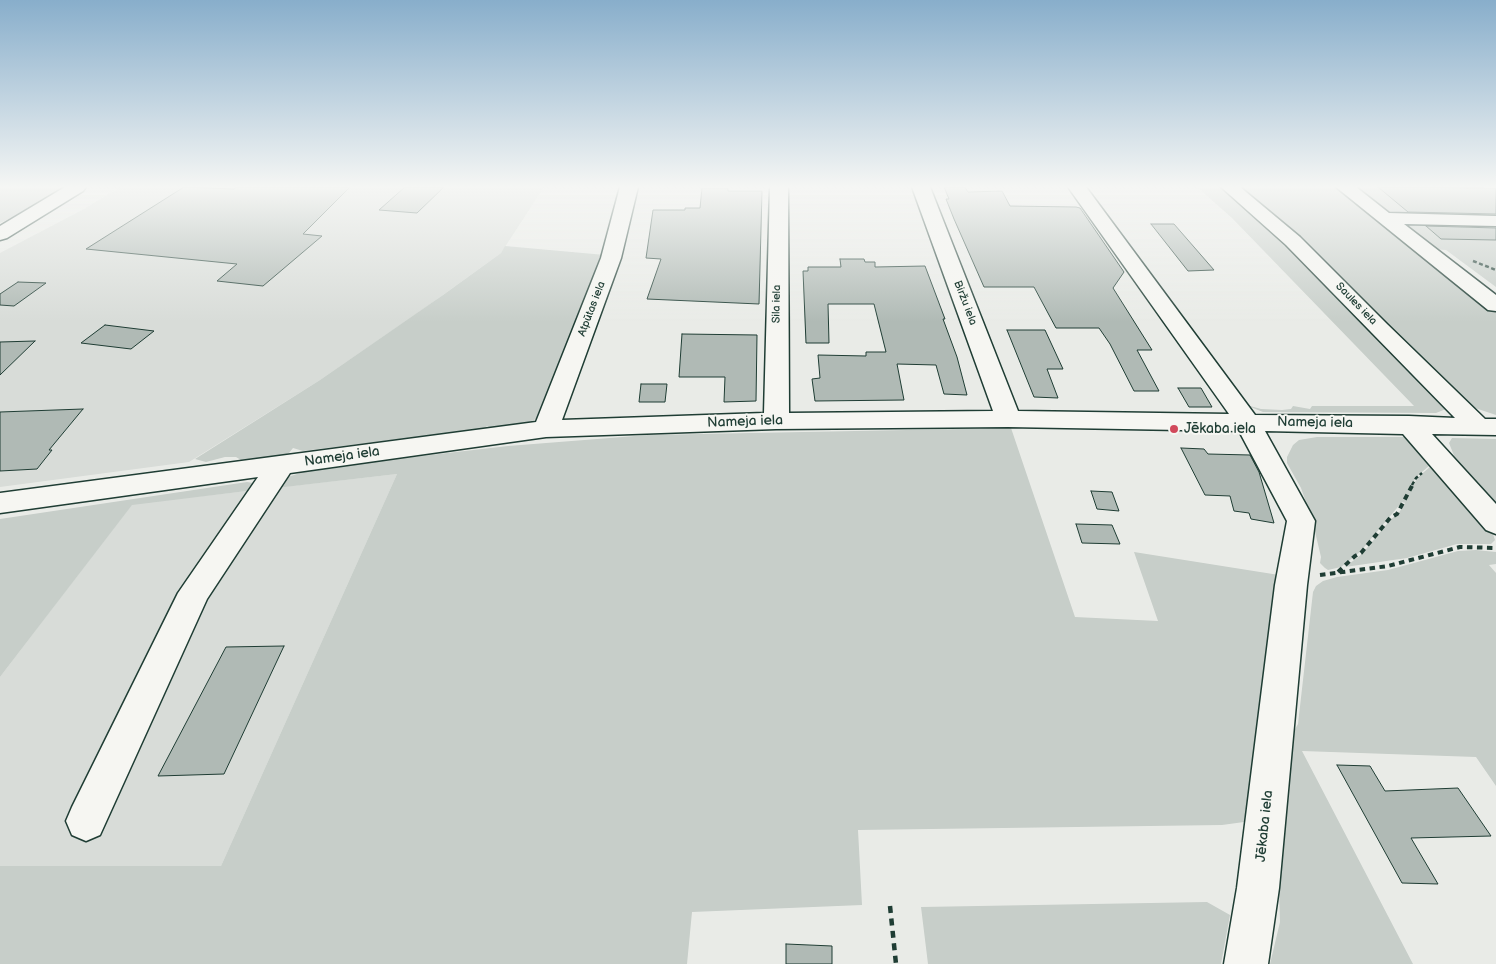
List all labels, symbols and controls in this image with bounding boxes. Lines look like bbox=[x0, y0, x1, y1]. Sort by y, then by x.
street label: Biržu iela bbox=[950, 279, 980, 327]
street label: Atpūtas iela bbox=[575, 280, 609, 338]
street label: Saules iela bbox=[1332, 280, 1380, 328]
street label: Sila iela bbox=[770, 285, 784, 323]
street label: Nameja iela bbox=[707, 412, 783, 432]
street label: Nameja iela bbox=[1277, 414, 1353, 432]
place label: Jēkaba iela bbox=[1184, 421, 1256, 437]
marker: Jēkaba iela bbox=[1168, 423, 1180, 435]
street label: Nameja iela bbox=[303, 443, 381, 471]
street label: Jēkaba iela bbox=[1253, 789, 1277, 863]

